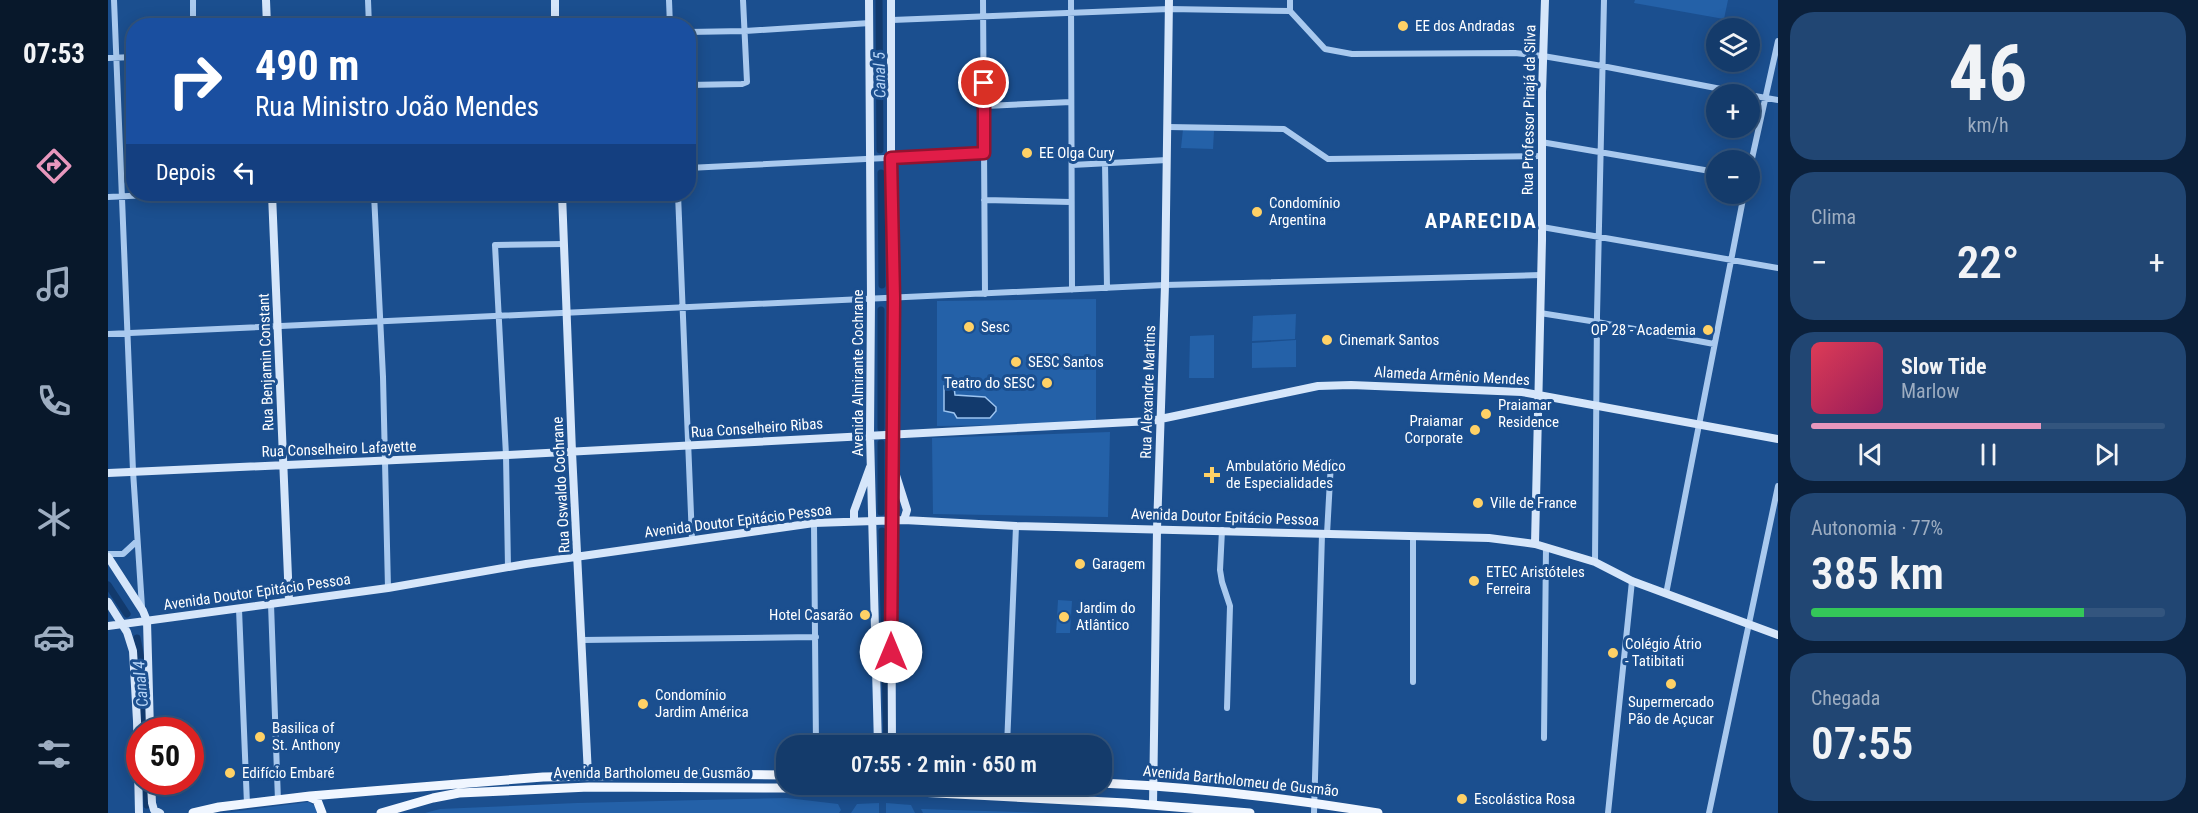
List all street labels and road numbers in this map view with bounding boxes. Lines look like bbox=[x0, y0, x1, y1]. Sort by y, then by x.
street label: Rua Professor Pirajá da Silva bbox=[1519, 25, 1539, 195]
street label: Avenida Almirante Cochrane bbox=[849, 290, 867, 456]
street label: Rua Benjamin Constant bbox=[255, 293, 277, 431]
street label: Rua Alexandre Martins bbox=[1137, 325, 1159, 459]
street label: Alameda Armênio Mendes bbox=[1374, 363, 1530, 389]
street label: Rua Conselheiro Ribas bbox=[690, 414, 824, 442]
street label: Rua Oswaldo Cochrane bbox=[548, 416, 574, 554]
street label: Rua Conselheiro Lafayette bbox=[261, 437, 417, 461]
street label: Avenida Doutor Epitácio Pessoa bbox=[643, 501, 833, 541]
street label: Avenida Doutor Epitácio Pessoa bbox=[1130, 505, 1320, 529]
street label: Avenida Doutor Epitácio Pessoa bbox=[162, 570, 352, 614]
street label: Avenida Bartholomeu de Gusmão bbox=[1142, 762, 1340, 800]
street label: Avenida Bartholomeu de Gusmão bbox=[554, 764, 750, 782]

